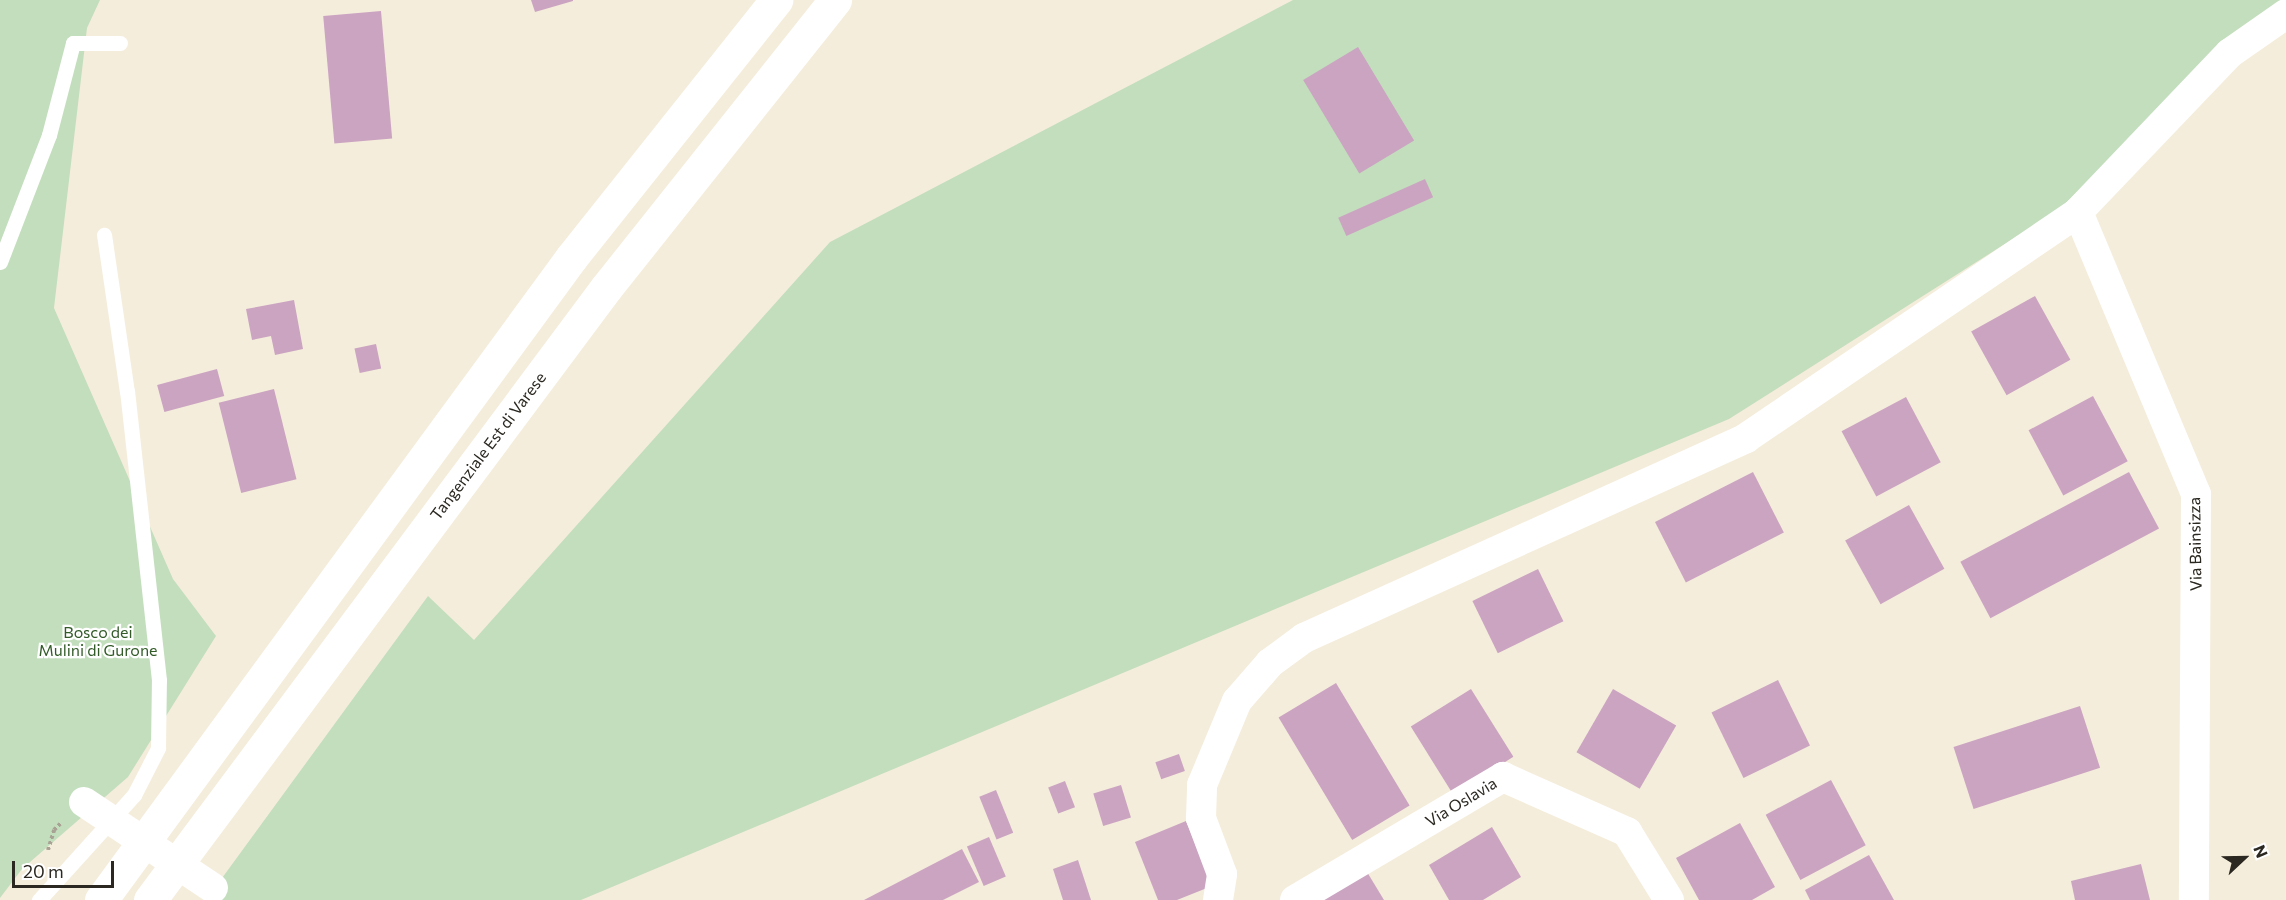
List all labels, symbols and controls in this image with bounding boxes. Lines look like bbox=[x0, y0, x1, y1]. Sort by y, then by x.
street label: Tangenziale Est di Varese bbox=[426, 368, 550, 524]
street label: Via Bainsizza bbox=[2185, 497, 2205, 591]
park label: Bosco dei Mulini di Gurone bbox=[38, 622, 158, 660]
street label: Via Oslavia bbox=[1422, 773, 1500, 831]
north arrow bbox=[2214, 828, 2274, 888]
text: N bbox=[2250, 842, 2272, 860]
scale bar bbox=[15, 849, 117, 887]
text: 20 m bbox=[23, 860, 64, 882]

